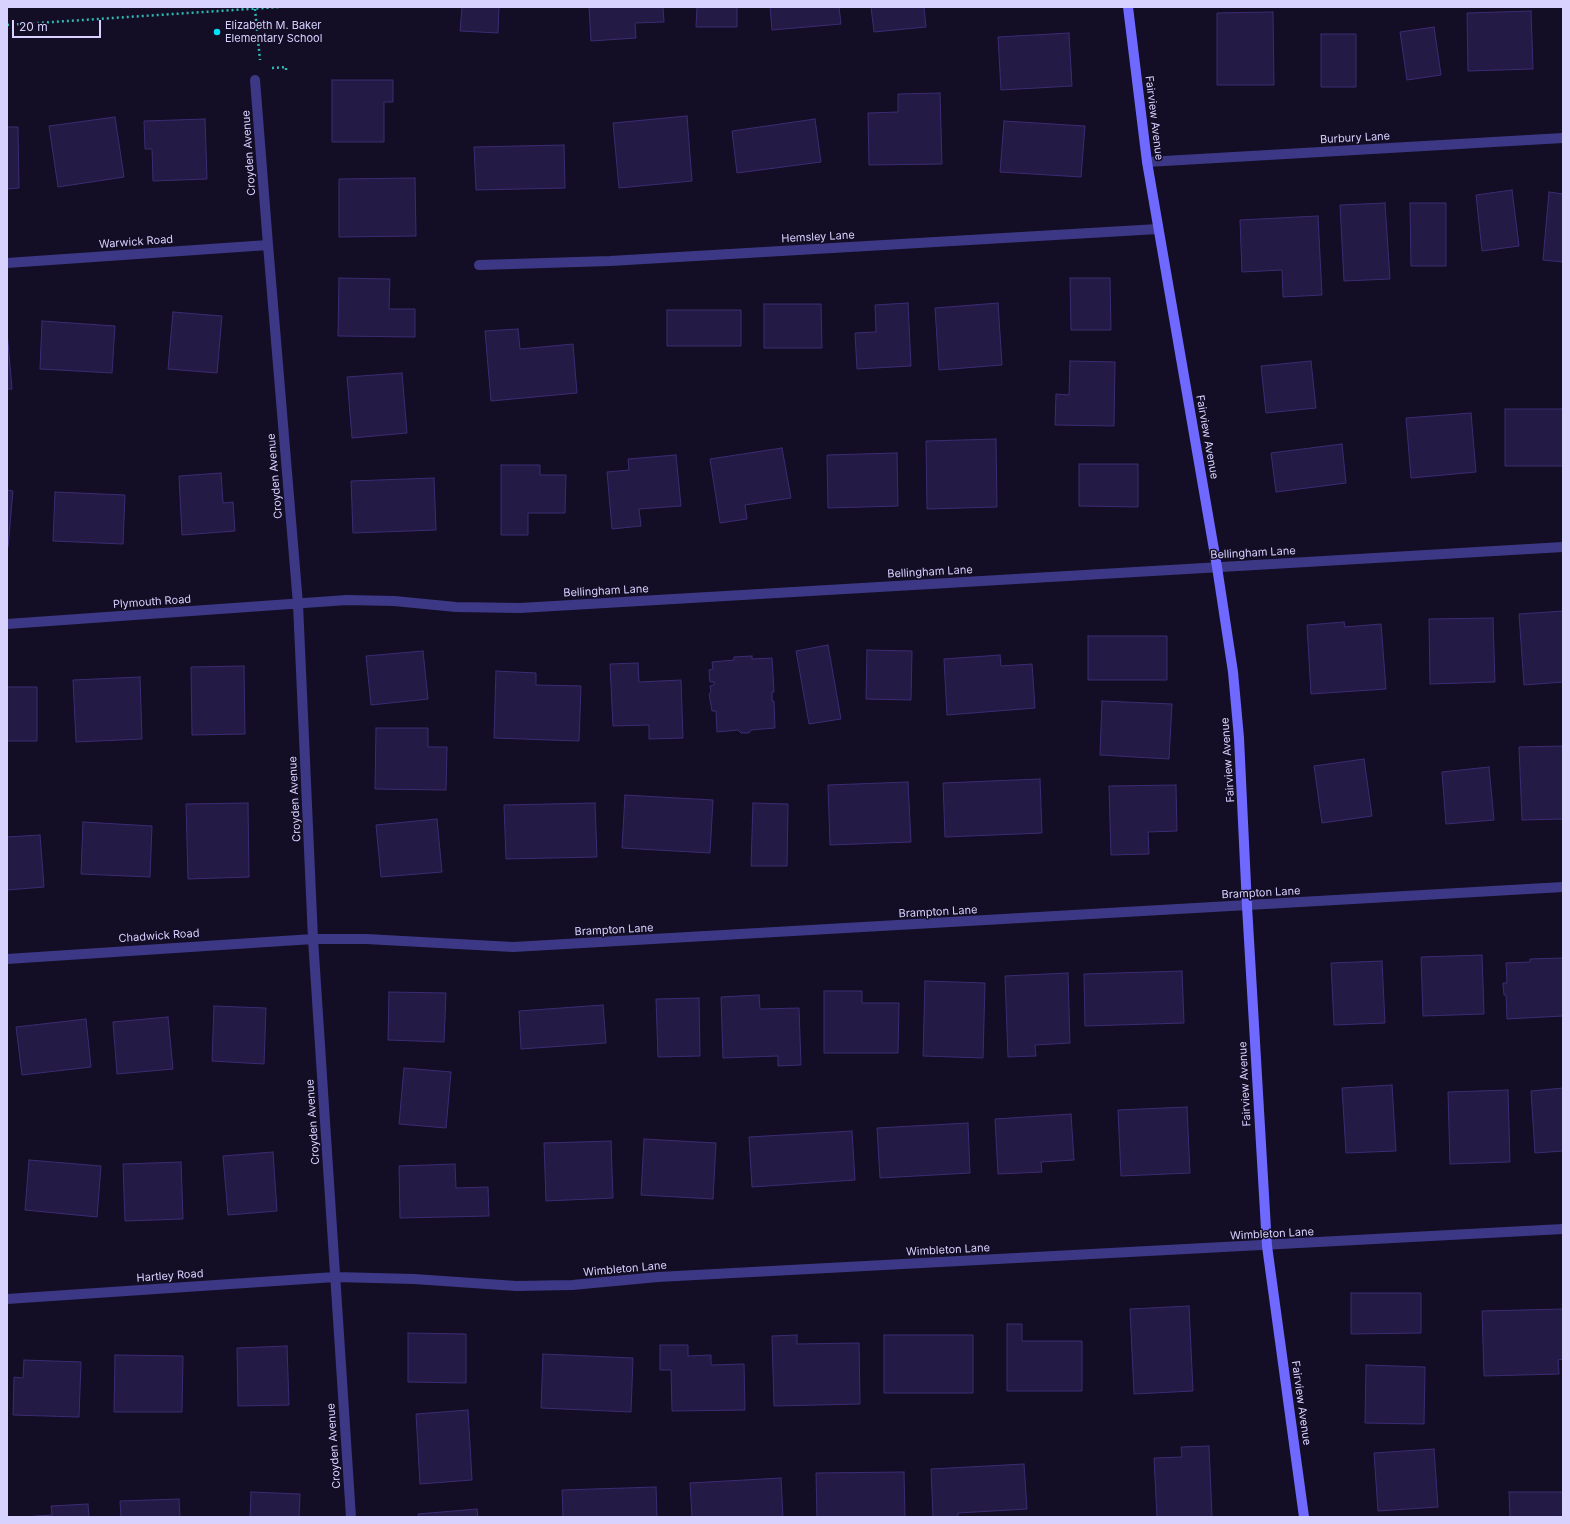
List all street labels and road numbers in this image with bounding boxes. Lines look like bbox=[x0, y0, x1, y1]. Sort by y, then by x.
street label: Fairview Avenue bbox=[1142, 75, 1166, 161]
street label: Croyden Avenue bbox=[239, 110, 259, 196]
street label: Burbury Lane bbox=[1320, 130, 1390, 146]
street label: Hemsley Lane bbox=[781, 228, 855, 246]
street label: Warwick Road bbox=[98, 233, 174, 251]
street label: Fairview Avenue bbox=[1193, 394, 1221, 480]
street label: Croyden Avenue bbox=[265, 433, 285, 519]
street label: Bellingham Lane bbox=[1210, 544, 1296, 562]
street label: Bellingham Lane bbox=[887, 563, 973, 581]
street label: Bellingham Lane bbox=[563, 582, 649, 600]
street label: Plymouth Road bbox=[112, 593, 192, 611]
street label: Fairview Avenue bbox=[1218, 717, 1238, 803]
street label: Croyden Avenue bbox=[286, 756, 304, 842]
street label: Brampton Lane bbox=[1221, 884, 1301, 902]
street label: Brampton Lane bbox=[898, 903, 978, 921]
street label: Brampton Lane bbox=[574, 921, 654, 939]
street label: Chadwick Road bbox=[118, 927, 200, 945]
street label: Fairview Avenue bbox=[1236, 1041, 1254, 1127]
street label: Croyden Avenue bbox=[303, 1079, 323, 1165]
street label: Wimbleton Lane bbox=[1230, 1225, 1314, 1243]
street label: Wimbleton Lane bbox=[906, 1241, 990, 1259]
street label: Wimbleton Lane bbox=[583, 1259, 667, 1279]
street label: Hartley Road bbox=[136, 1267, 204, 1285]
street label: Fairview Avenue bbox=[1289, 1360, 1313, 1446]
street label: Croyden Avenue bbox=[324, 1403, 344, 1489]

